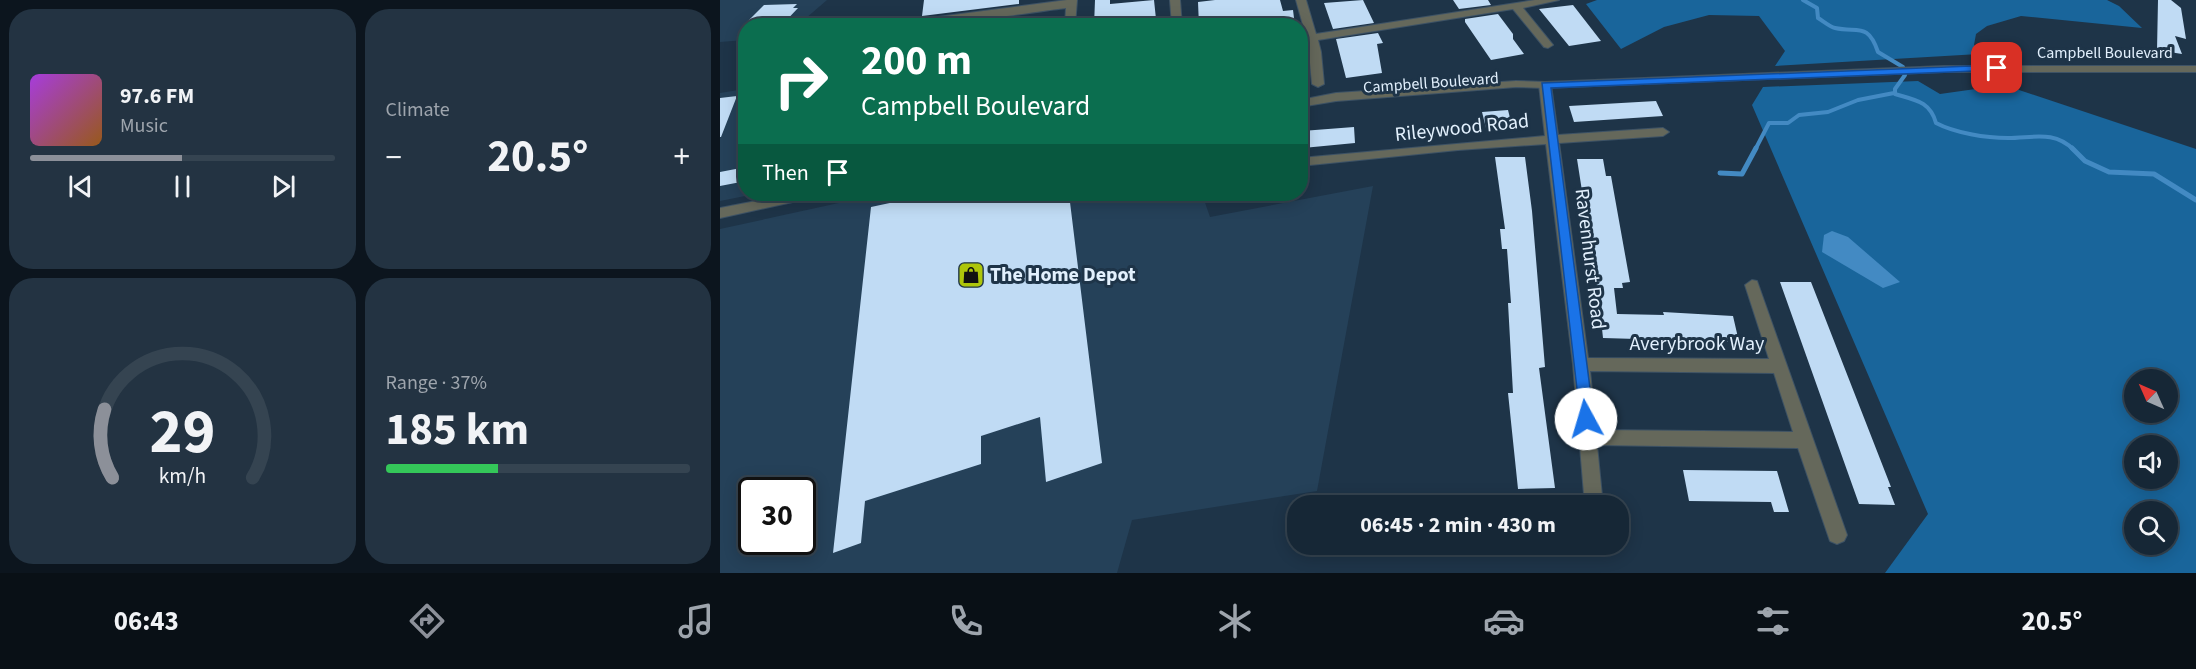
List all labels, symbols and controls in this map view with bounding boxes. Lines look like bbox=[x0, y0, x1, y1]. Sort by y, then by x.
text: 200 m bbox=[861, 31, 972, 91]
icon: right bbox=[762, 42, 840, 120]
pin bbox=[1971, 42, 2022, 93]
street label: Campbell Boulevard bbox=[2037, 42, 2173, 64]
icon: arrive bbox=[1980, 51, 2013, 84]
street label: Campbell Boulevard bbox=[1362, 67, 1500, 99]
text: 97.6 FM bbox=[120, 80, 194, 112]
text: Campbell Boulevard bbox=[861, 87, 1090, 126]
text: Climate bbox=[386, 96, 450, 124]
street label: Rileywood Road bbox=[1394, 107, 1530, 149]
text: Music bbox=[120, 112, 168, 140]
text: 20.5° bbox=[487, 125, 588, 189]
text: − bbox=[386, 134, 402, 181]
text: + bbox=[674, 134, 690, 181]
icon: arrive bbox=[821, 156, 854, 189]
text: Then bbox=[762, 157, 809, 189]
icon: previous bbox=[64, 170, 97, 203]
icon: pause bbox=[166, 170, 199, 203]
icon: next bbox=[267, 170, 300, 203]
street label: Ravenhurst Road bbox=[1567, 187, 1613, 331]
shop icon: The Home Depot bbox=[956, 260, 986, 290]
place label: The Home Depot bbox=[990, 261, 1136, 289]
street label: Averybrook Way bbox=[1630, 330, 1765, 358]
text: Range · 37% bbox=[386, 369, 487, 397]
north arrow bbox=[2124, 369, 2178, 423]
map controls bbox=[2124, 369, 2178, 555]
position arrow bbox=[1554, 387, 1618, 451]
text: 29 bbox=[149, 388, 215, 477]
text: 185 km bbox=[386, 398, 529, 462]
button: sound bbox=[2124, 435, 2178, 489]
text: km/h bbox=[158, 461, 206, 492]
speed limit sign: 30 bbox=[738, 477, 816, 555]
button: search bbox=[2124, 501, 2178, 555]
text: 06:45 · 2 min · 430 m bbox=[1360, 509, 1556, 541]
icon: directions bbox=[406, 600, 448, 642]
icon: music bbox=[675, 600, 717, 642]
icon: phone bbox=[945, 600, 987, 642]
icon: climate bbox=[1214, 600, 1256, 642]
icon: car bbox=[1483, 600, 1525, 642]
icon: filters bbox=[1752, 600, 1794, 642]
text: 06:43 bbox=[114, 602, 179, 641]
text: 20.5° bbox=[2022, 602, 2082, 641]

